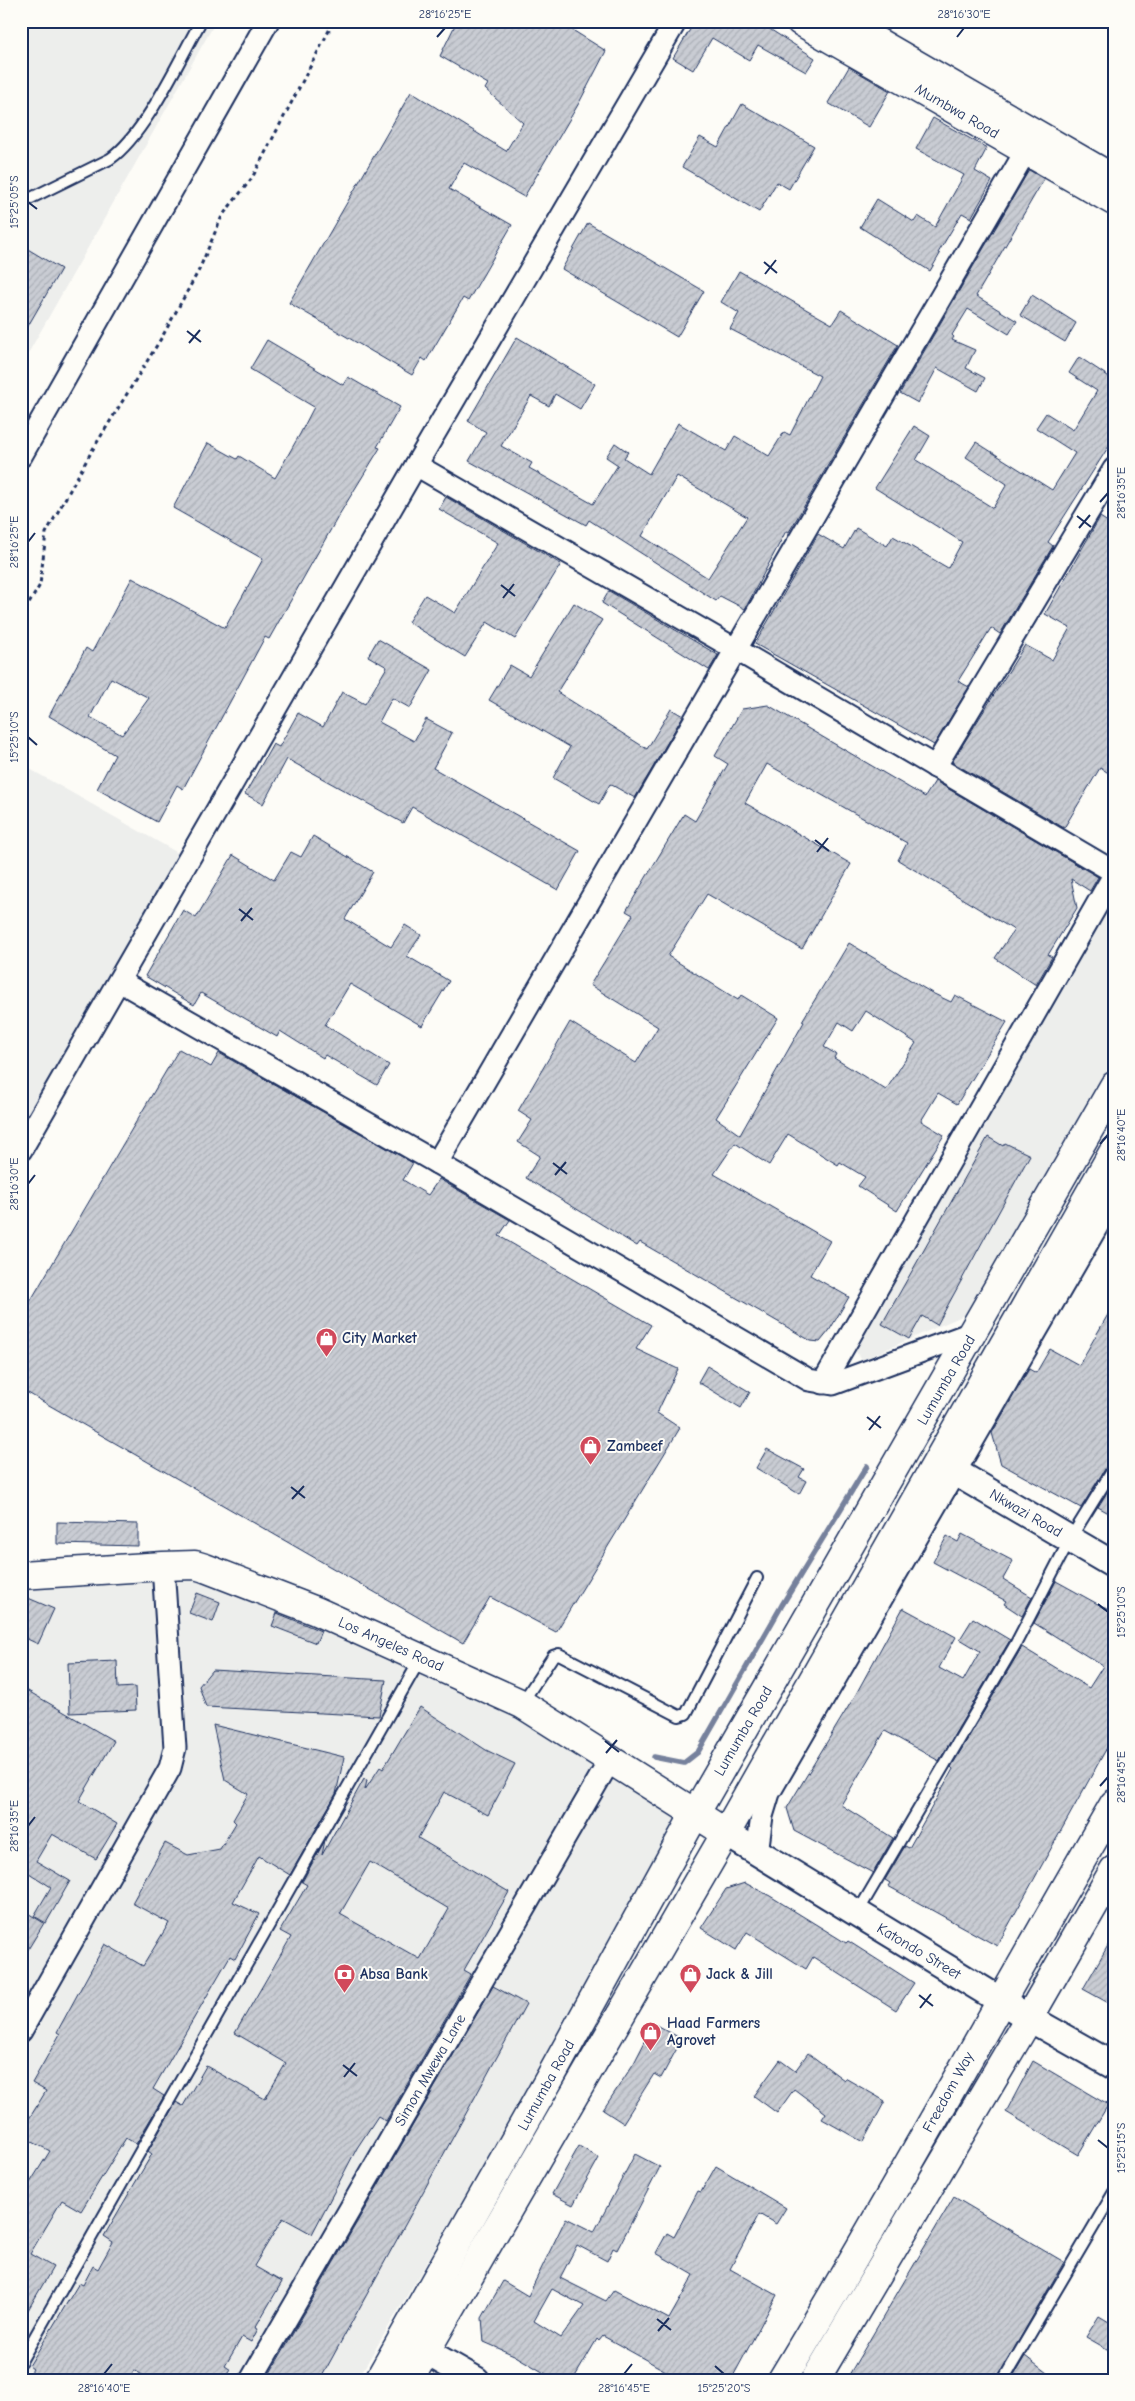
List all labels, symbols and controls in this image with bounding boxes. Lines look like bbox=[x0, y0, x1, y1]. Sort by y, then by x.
text: 28°16'25"E bbox=[419, 7, 471, 21]
text: 28°16'30"E bbox=[938, 7, 990, 21]
street label: Mumbwa Road bbox=[912, 80, 1002, 142]
text: 15°25'05"S bbox=[7, 175, 21, 229]
text: 28°16'35"E bbox=[1114, 467, 1128, 519]
text: 28°16'25"E bbox=[7, 516, 21, 568]
text: 15°25'10"S bbox=[7, 711, 21, 763]
text: 28°16'40"E bbox=[1114, 1109, 1128, 1161]
text: 28°16'30"E bbox=[7, 1158, 21, 1210]
shop icon: City Market bbox=[314, 1326, 338, 1357]
place label: City Market bbox=[342, 1329, 418, 1347]
street label: Lumumba Road bbox=[913, 1332, 979, 1428]
shop icon: Zambeef bbox=[579, 1434, 603, 1465]
place label: Zambeef bbox=[607, 1437, 664, 1455]
street label: Nkwazi Road bbox=[986, 1485, 1066, 1541]
text: 15°25'10"S bbox=[1114, 1586, 1128, 1638]
street label: Los Angeles Road bbox=[336, 1613, 446, 1675]
street label: Lumumba Road bbox=[710, 1683, 776, 1779]
text: 28°16'45"E bbox=[1114, 1751, 1128, 1803]
text: 28°16'35"E bbox=[7, 1800, 21, 1852]
street label: Katondo Street bbox=[874, 1919, 965, 1983]
bank icon: Absa Bank bbox=[332, 1962, 356, 1993]
shop icon: Jack & Jill bbox=[678, 1962, 702, 1993]
place label: Absa Bank bbox=[360, 1965, 428, 1983]
place label: Jack & Jill bbox=[706, 1965, 773, 1983]
street label: Simon Mwewa Lane bbox=[391, 2010, 470, 2129]
place label: Haad Farmers Agrovet bbox=[667, 2014, 760, 2049]
shop icon: Haad Farmers Agrovet bbox=[639, 2020, 663, 2051]
street label: Lumumba Road bbox=[514, 2037, 578, 2133]
street label: Freedom Way bbox=[919, 2048, 978, 2135]
text: 15°25'15"S bbox=[1114, 2122, 1128, 2173]
text: 28°16'40"E bbox=[78, 2381, 130, 2395]
text: 28°16'45"E bbox=[598, 2381, 650, 2395]
text: 15°25'20"S bbox=[698, 2381, 751, 2395]

